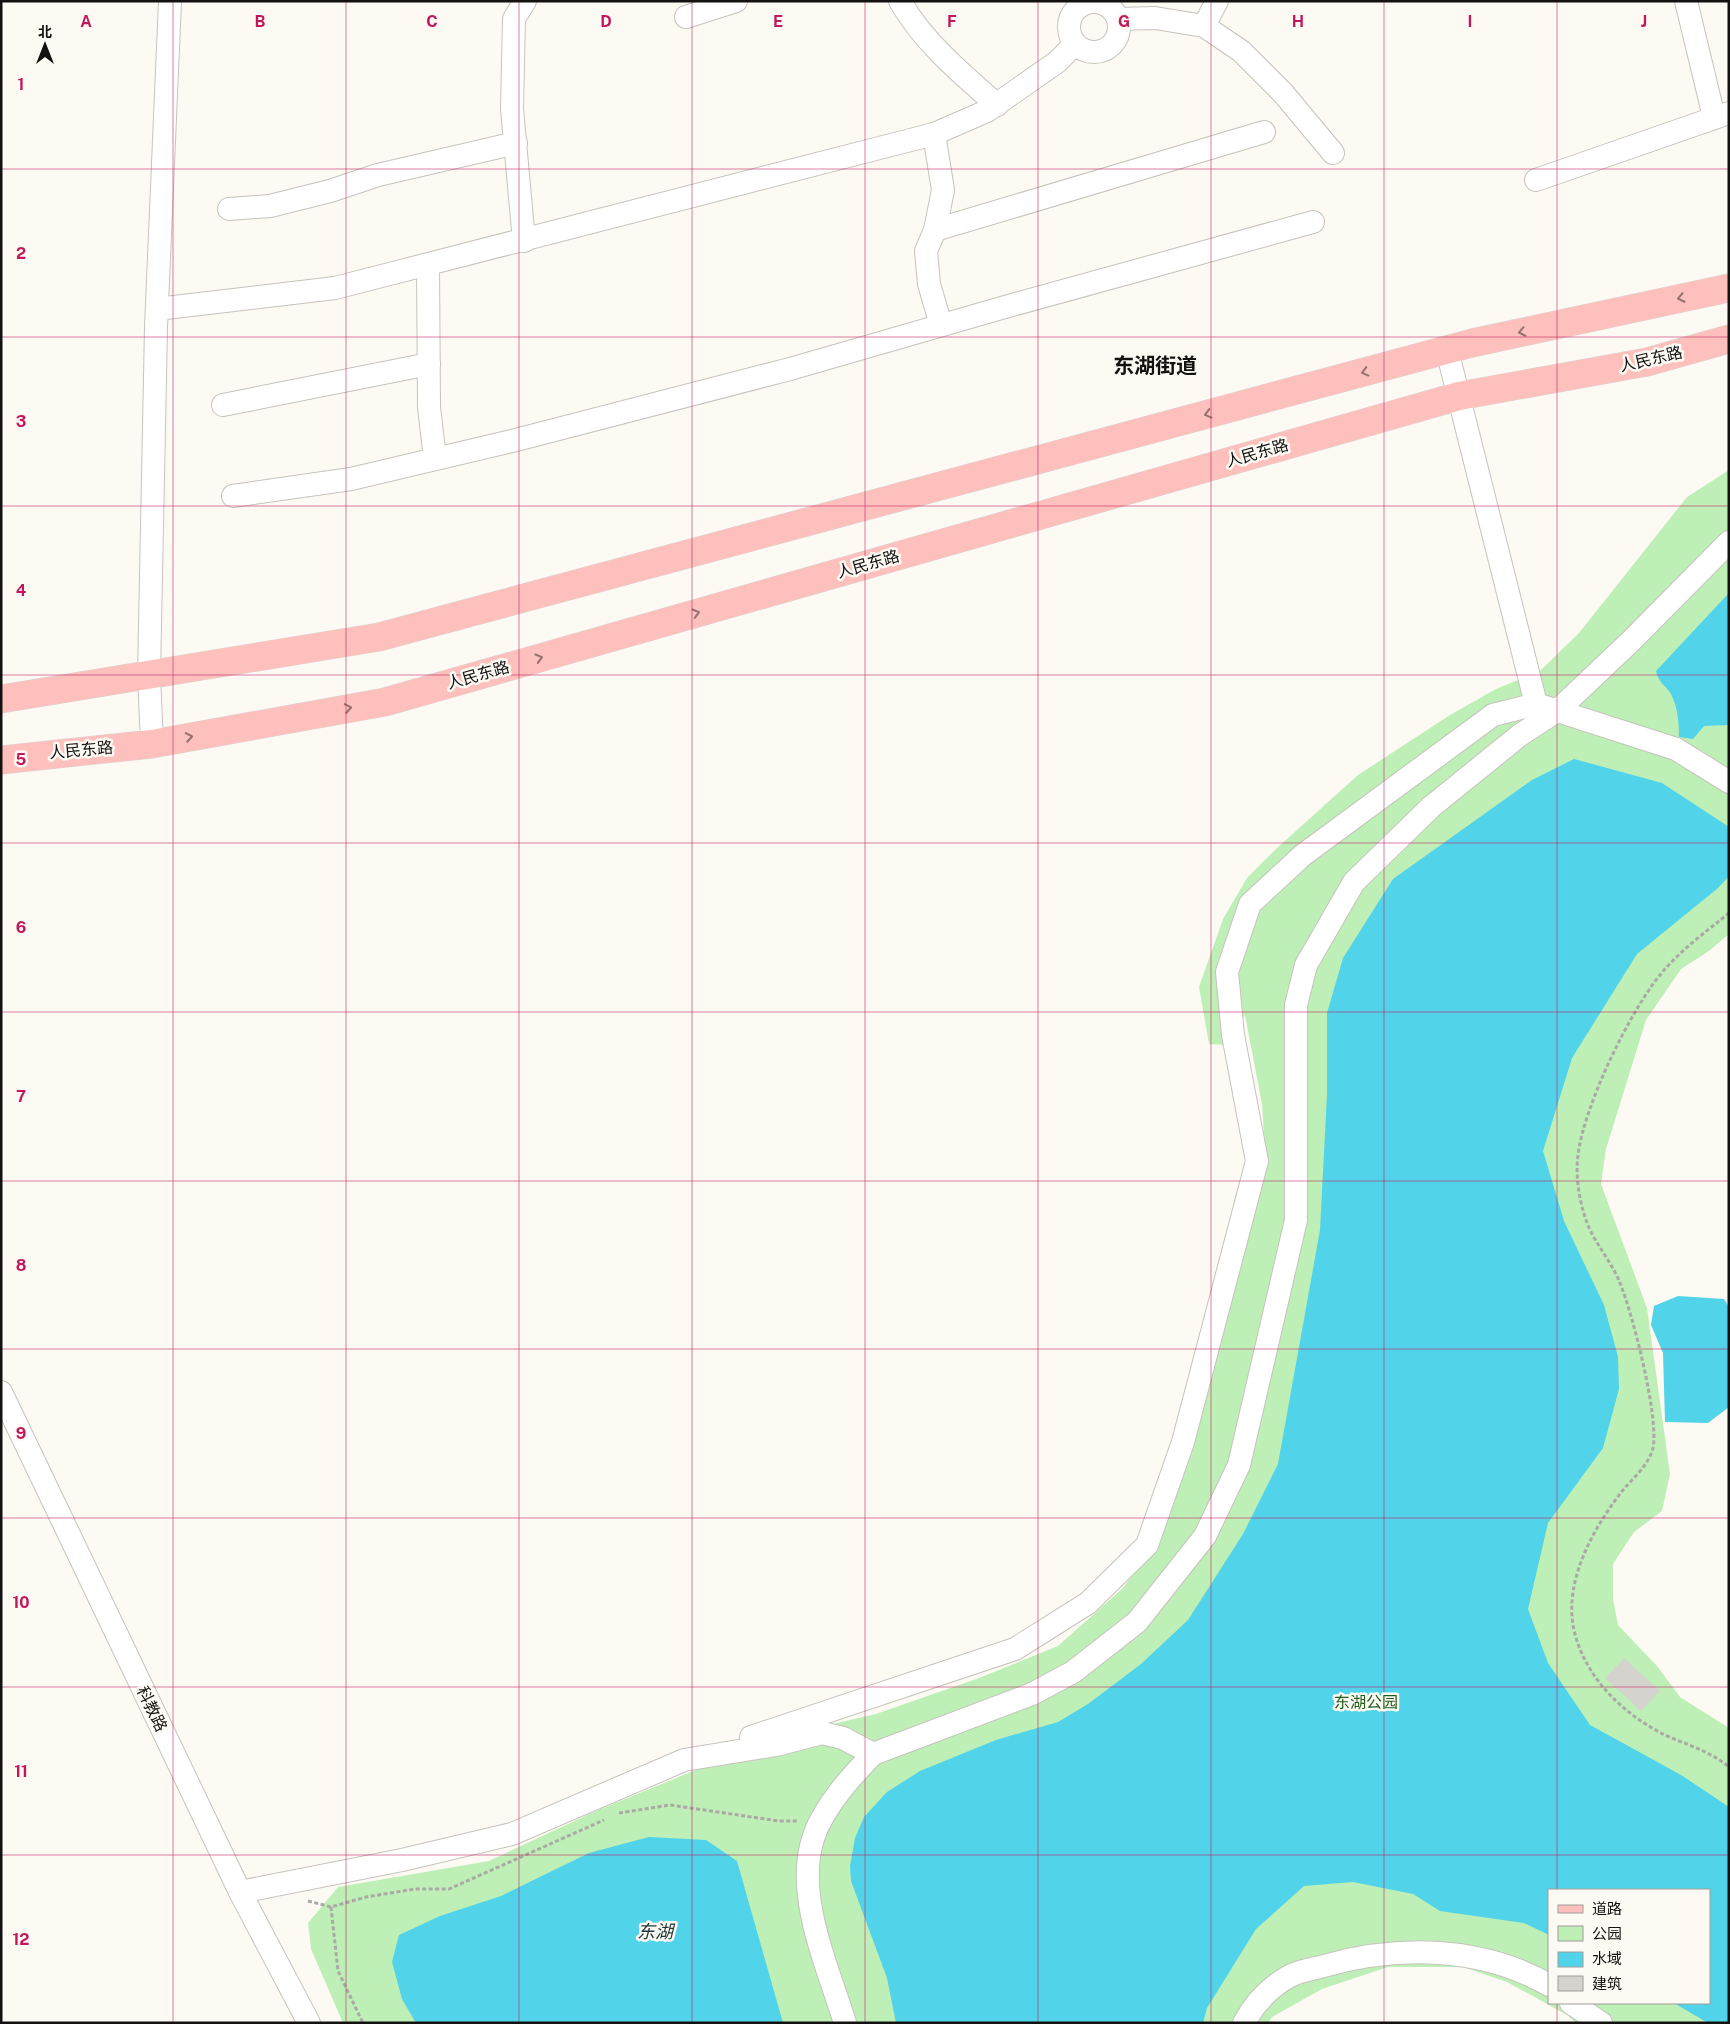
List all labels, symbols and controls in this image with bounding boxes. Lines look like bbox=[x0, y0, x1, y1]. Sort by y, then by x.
text: A bbox=[80, 12, 92, 31]
text: B bbox=[255, 12, 266, 31]
text: C bbox=[426, 12, 438, 31]
text: D bbox=[600, 12, 612, 31]
text: E bbox=[773, 12, 783, 31]
text: F bbox=[947, 12, 957, 31]
text: G bbox=[1118, 12, 1130, 31]
text: H bbox=[1292, 12, 1304, 31]
text: I bbox=[1468, 12, 1472, 31]
text: J bbox=[1641, 12, 1647, 31]
north arrow bbox=[20, 20, 70, 70]
text: 北 bbox=[38, 24, 52, 40]
text: 1 bbox=[18, 75, 24, 94]
text: 2 bbox=[16, 244, 26, 263]
one-way arrow bbox=[1677, 292, 1686, 303]
one-way arrow bbox=[1518, 326, 1527, 337]
street label: 人民东路 bbox=[1618, 343, 1684, 375]
district label: 东湖街道 bbox=[1113, 353, 1197, 378]
one-way arrow bbox=[1360, 366, 1369, 377]
one-way arrow bbox=[1203, 408, 1212, 419]
text: 3 bbox=[16, 412, 26, 431]
street label: 人民东路 bbox=[1224, 435, 1290, 471]
street label: 人民东路 bbox=[835, 546, 901, 582]
text: 4 bbox=[16, 581, 27, 600]
one-way arrow bbox=[691, 609, 699, 619]
one-way arrow bbox=[535, 653, 543, 663]
street label: 人民东路 bbox=[445, 657, 511, 693]
one-way arrow bbox=[344, 704, 353, 714]
one-way arrow bbox=[184, 733, 193, 743]
street label: 人民东路 bbox=[48, 738, 114, 762]
text: 5 bbox=[16, 750, 27, 769]
text: 6 bbox=[16, 918, 26, 937]
text: 7 bbox=[16, 1087, 26, 1106]
text: 8 bbox=[16, 1256, 27, 1275]
text: 9 bbox=[16, 1424, 26, 1443]
text: 10 bbox=[12, 1593, 30, 1612]
street label: 科教路 bbox=[133, 1683, 171, 1735]
park label: 东湖公园 bbox=[1334, 1693, 1398, 1712]
text: 11 bbox=[14, 1762, 28, 1781]
legend bbox=[1548, 1889, 1710, 2004]
text: 道路 bbox=[1592, 1900, 1622, 1917]
water label: 东湖 bbox=[637, 1921, 676, 1942]
text: 公园 bbox=[1592, 1925, 1622, 1942]
text: 12 bbox=[12, 1930, 30, 1949]
text: 水域 bbox=[1592, 1950, 1622, 1967]
text: 建筑 bbox=[1592, 1975, 1622, 1992]

